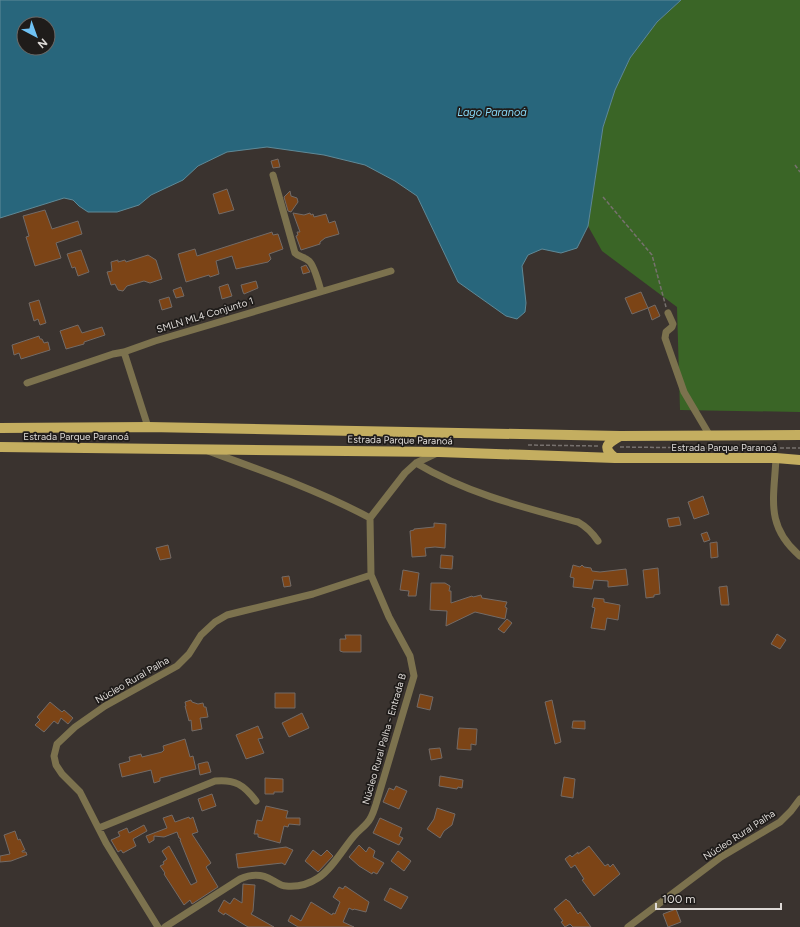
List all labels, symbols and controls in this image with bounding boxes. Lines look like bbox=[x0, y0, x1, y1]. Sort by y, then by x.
north arrow bbox=[16, 16, 56, 56]
text: N bbox=[35, 35, 50, 51]
water label: Lago Paranoá bbox=[457, 106, 527, 119]
street label: SMLN ML4 Conjunto 1 bbox=[155, 294, 255, 336]
street label: Estrada Parque Paranoá bbox=[23, 430, 129, 443]
street label: Estrada Parque Paranoá bbox=[347, 433, 453, 447]
street label: Estrada Parque Paranoá bbox=[671, 441, 777, 454]
street label: Núcleo Rural Palha bbox=[93, 654, 171, 706]
street label: Núcleo Rural Palha - Entrada B bbox=[359, 672, 409, 806]
street label: Núcleo Rural Palha bbox=[701, 807, 777, 863]
scale bar bbox=[656, 885, 781, 911]
text: 100 m bbox=[662, 892, 696, 906]

